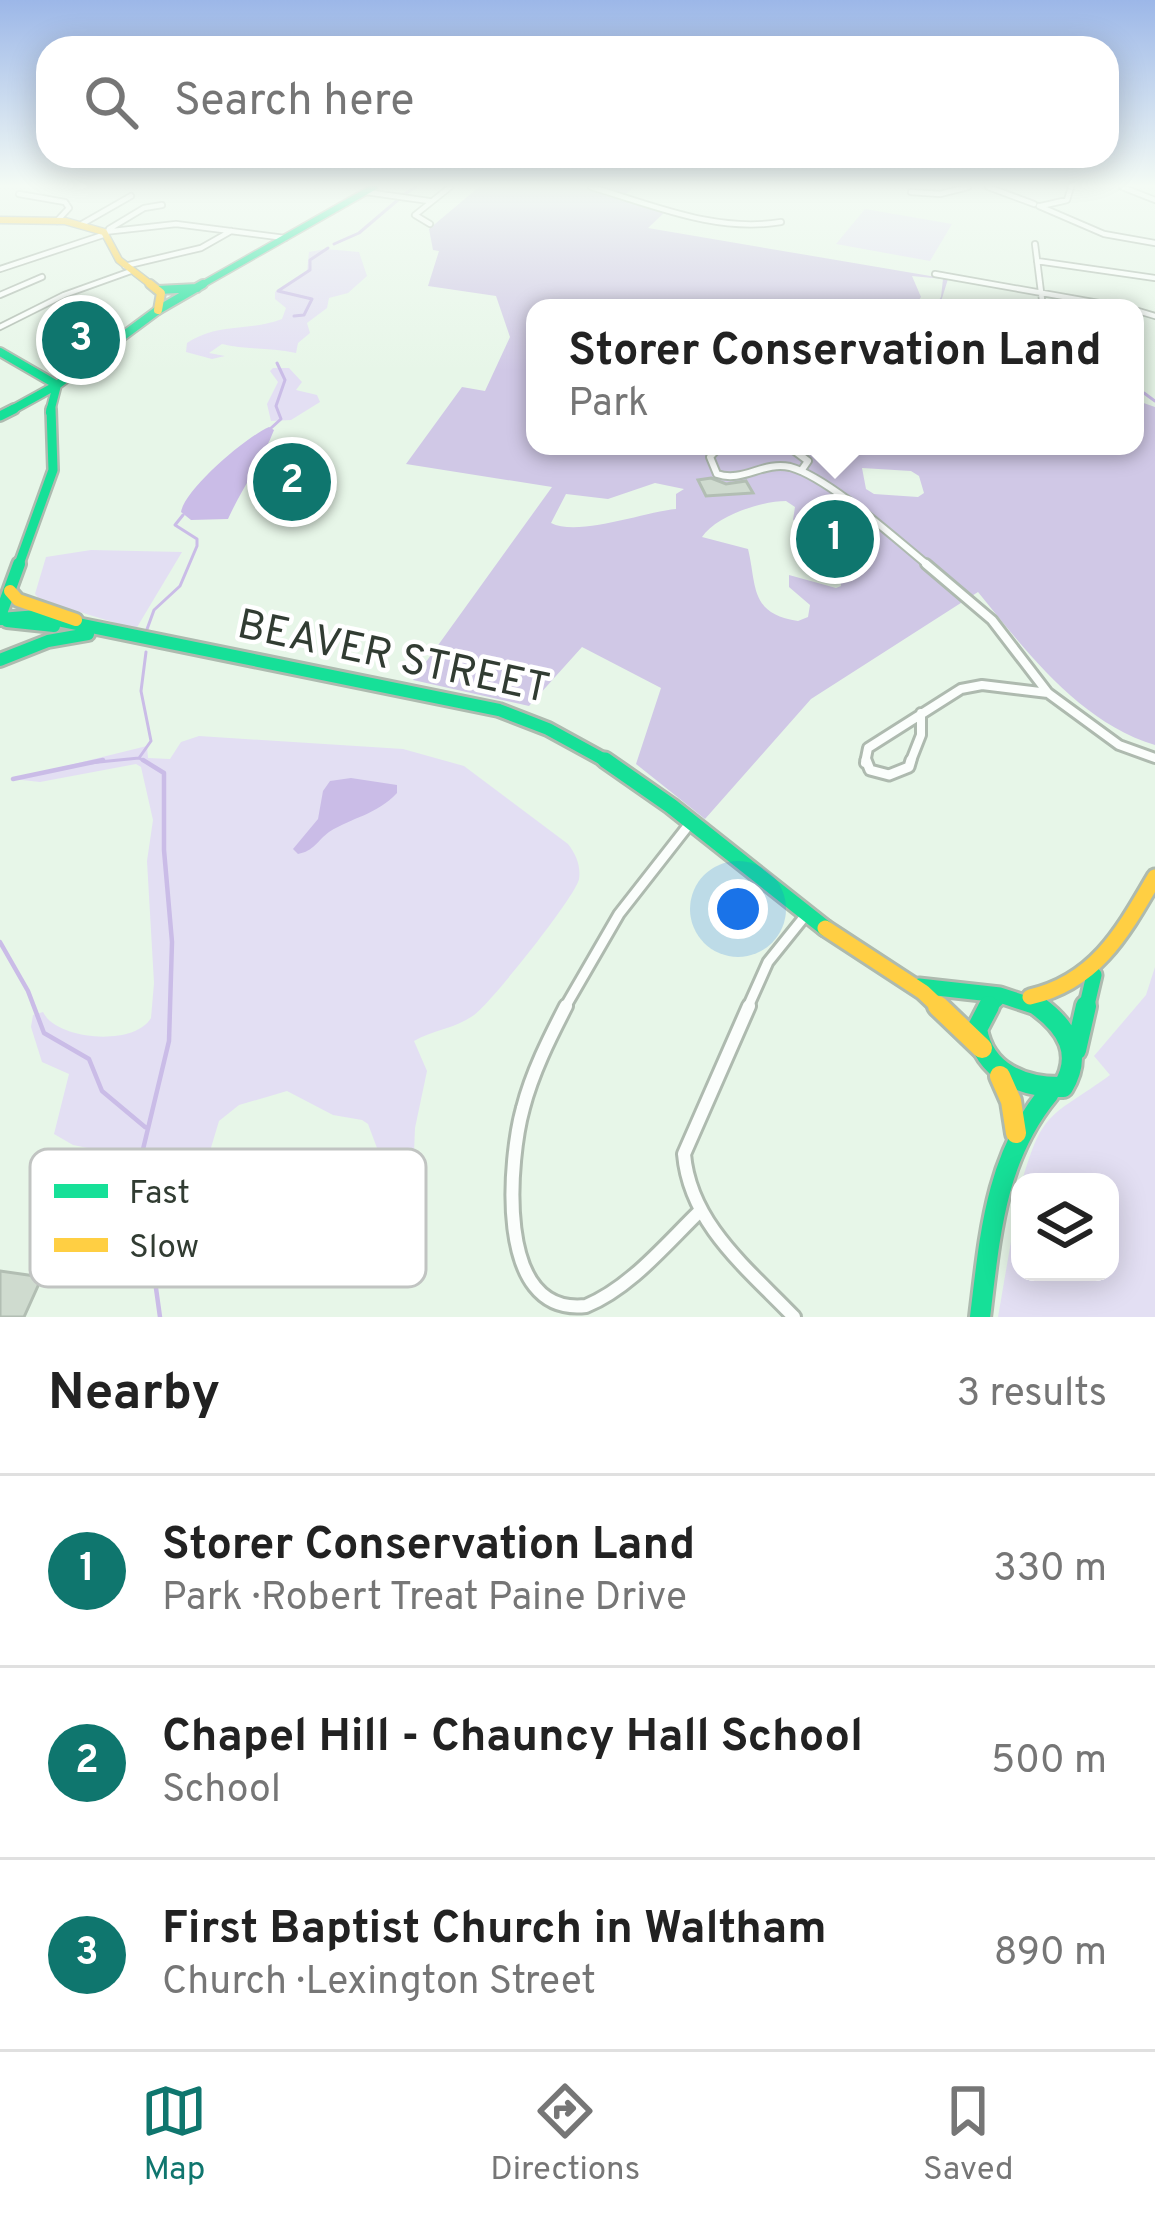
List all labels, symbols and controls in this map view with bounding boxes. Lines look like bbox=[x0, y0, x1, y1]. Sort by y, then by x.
search box bbox=[36, 36, 1119, 168]
icon: search bbox=[78, 69, 144, 135]
text: Search here bbox=[174, 74, 414, 131]
pin: 3 bbox=[42, 295, 120, 385]
popup bbox=[526, 299, 1144, 455]
text: Storer Conservation Land bbox=[568, 324, 1102, 381]
text: Park bbox=[568, 381, 649, 430]
pin: 2 bbox=[253, 437, 331, 527]
pin: 1 bbox=[796, 494, 874, 584]
street label: BEAVER STREET bbox=[232, 600, 554, 718]
your location bbox=[708, 879, 768, 939]
legend bbox=[30, 1149, 426, 1287]
map controls bbox=[1011, 1173, 1119, 1281]
button: layers bbox=[1011, 1173, 1119, 1281]
text: Fast bbox=[129, 1174, 190, 1216]
text: Slow bbox=[129, 1228, 199, 1270]
text: Nearby bbox=[48, 1363, 220, 1428]
text: 3 results bbox=[957, 1371, 1107, 1420]
text: Storer Conservation Land bbox=[162, 1518, 695, 1575]
text: 1 bbox=[79, 1546, 95, 1595]
text: 330 m bbox=[993, 1546, 1107, 1595]
text: Park · Robert Treat Paine Drive bbox=[162, 1575, 687, 1624]
text: Chapel Hill - Chauncy Hall School bbox=[162, 1710, 863, 1767]
text: 2 bbox=[75, 1738, 99, 1787]
text: 500 m bbox=[991, 1738, 1107, 1787]
text: School bbox=[162, 1767, 281, 1816]
text: First Baptist Church in Waltham bbox=[162, 1902, 827, 1959]
text: 3 bbox=[75, 1930, 99, 1979]
text: 890 m bbox=[994, 1930, 1107, 1979]
text: Church · Lexington Street bbox=[162, 1959, 596, 2008]
tab: Map bbox=[141, 2078, 207, 2192]
tab: Directions bbox=[490, 2078, 640, 2192]
tab: Saved bbox=[923, 2078, 1014, 2192]

